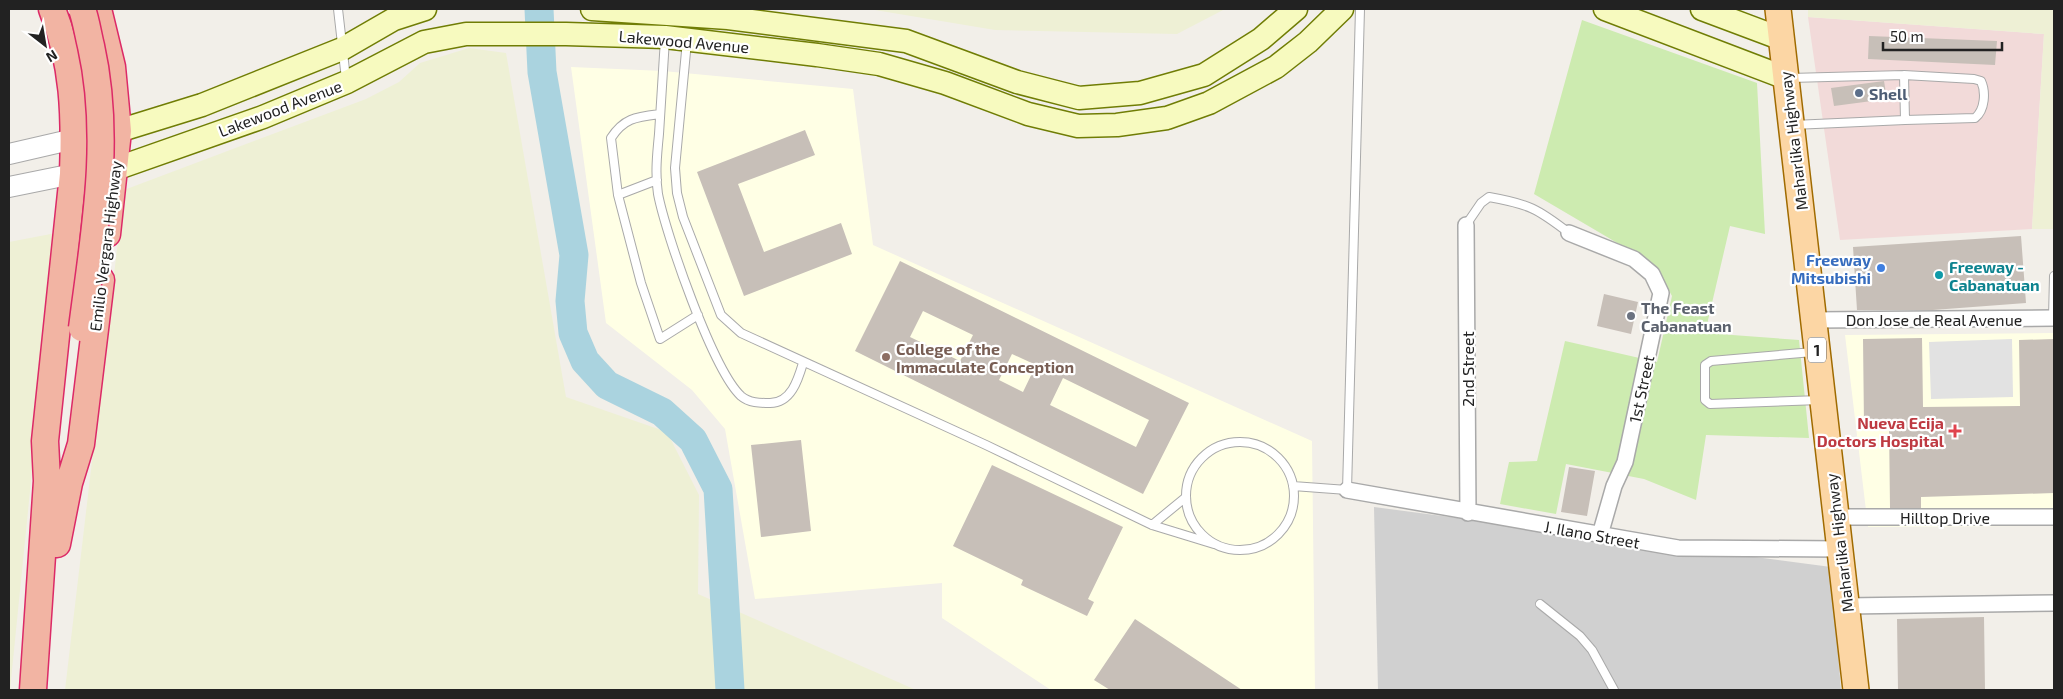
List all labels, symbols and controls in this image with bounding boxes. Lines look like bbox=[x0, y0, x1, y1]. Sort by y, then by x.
north arrow bbox=[20, 20, 70, 70]
scale bar bbox=[1883, 20, 2002, 52]
street label: Lakewood Avenue bbox=[618, 26, 750, 56]
text: 50 m bbox=[1890, 27, 1924, 45]
text: N bbox=[43, 47, 61, 66]
street label: Maharlika Highway bbox=[1775, 70, 1811, 212]
street label: Lakewood Avenue bbox=[216, 76, 344, 140]
place label: Shell bbox=[1869, 84, 1908, 103]
marker: Shell bbox=[1853, 87, 1865, 99]
street label: Emilio Vergara Highway bbox=[85, 159, 125, 332]
place label: Freeway Mitsubishi bbox=[1791, 250, 1871, 287]
place label: Freeway - Cabanatuan bbox=[1949, 257, 2040, 294]
marker: Freeway Mitsubishi bbox=[1875, 262, 1887, 274]
marker: Freeway - Cabanatuan bbox=[1933, 269, 1945, 281]
place label: The Feast Cabanatuan bbox=[1641, 298, 1732, 335]
marker: The Feast Cabanatuan bbox=[1625, 310, 1637, 322]
street label: Don Jose de Real Avenue bbox=[1846, 310, 2022, 329]
street label: 2nd Street bbox=[1458, 331, 1477, 407]
road number: 1 bbox=[1808, 338, 1826, 362]
place label: College of the Immaculate Conception bbox=[896, 339, 1074, 376]
marker: College of the Immaculate Conception bbox=[880, 351, 892, 363]
street label: 1st Street bbox=[1625, 353, 1657, 425]
place label: Nueva Ecija Doctors Hospital bbox=[1817, 413, 1945, 450]
marker: Nueva Ecija Doctors Hospital bbox=[1948, 424, 1962, 438]
street label: Maharlika Highway bbox=[1821, 472, 1857, 614]
street label: Hilltop Drive bbox=[1900, 508, 1990, 527]
street label: J. Ilano Street bbox=[1543, 516, 1641, 552]

